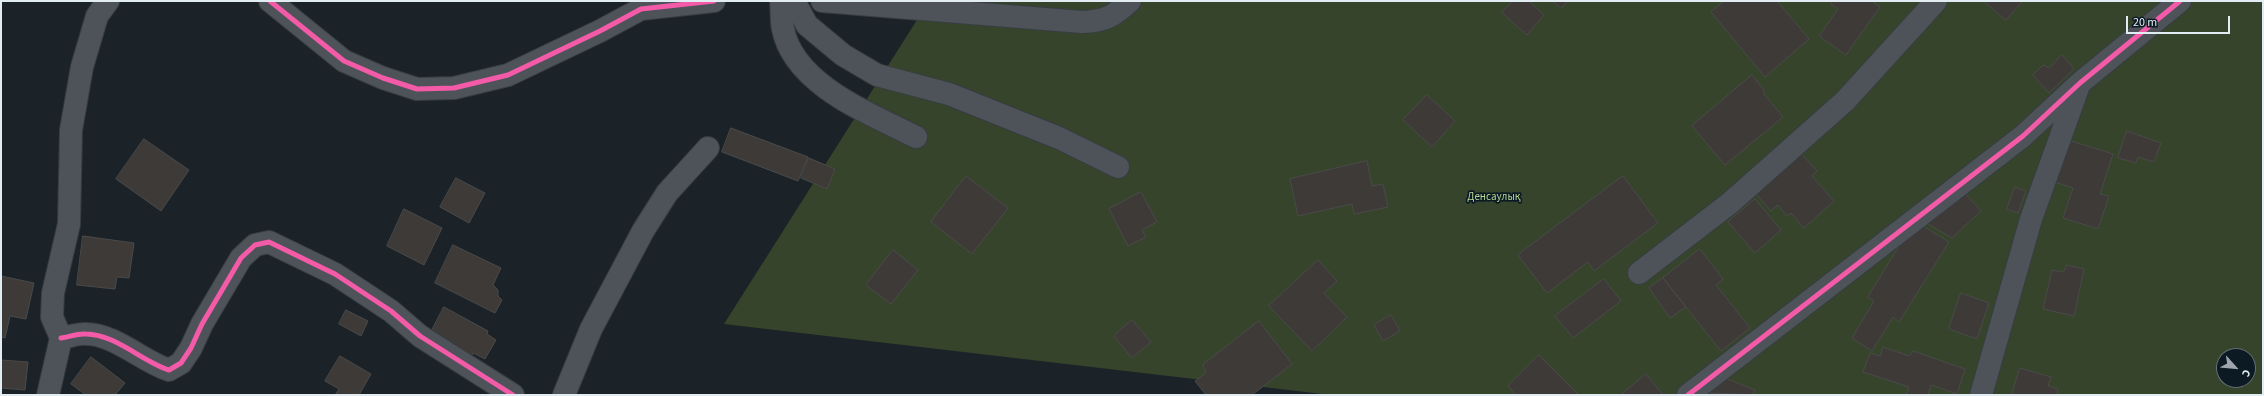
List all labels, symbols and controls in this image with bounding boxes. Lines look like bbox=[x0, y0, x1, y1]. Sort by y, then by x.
scale bar bbox=[2128, 8, 2232, 34]
text: 20 m bbox=[2133, 14, 2157, 31]
park label: Денсаулық bbox=[1467, 191, 1521, 205]
north arrow bbox=[2216, 348, 2256, 388]
text: С bbox=[2238, 367, 2254, 379]

